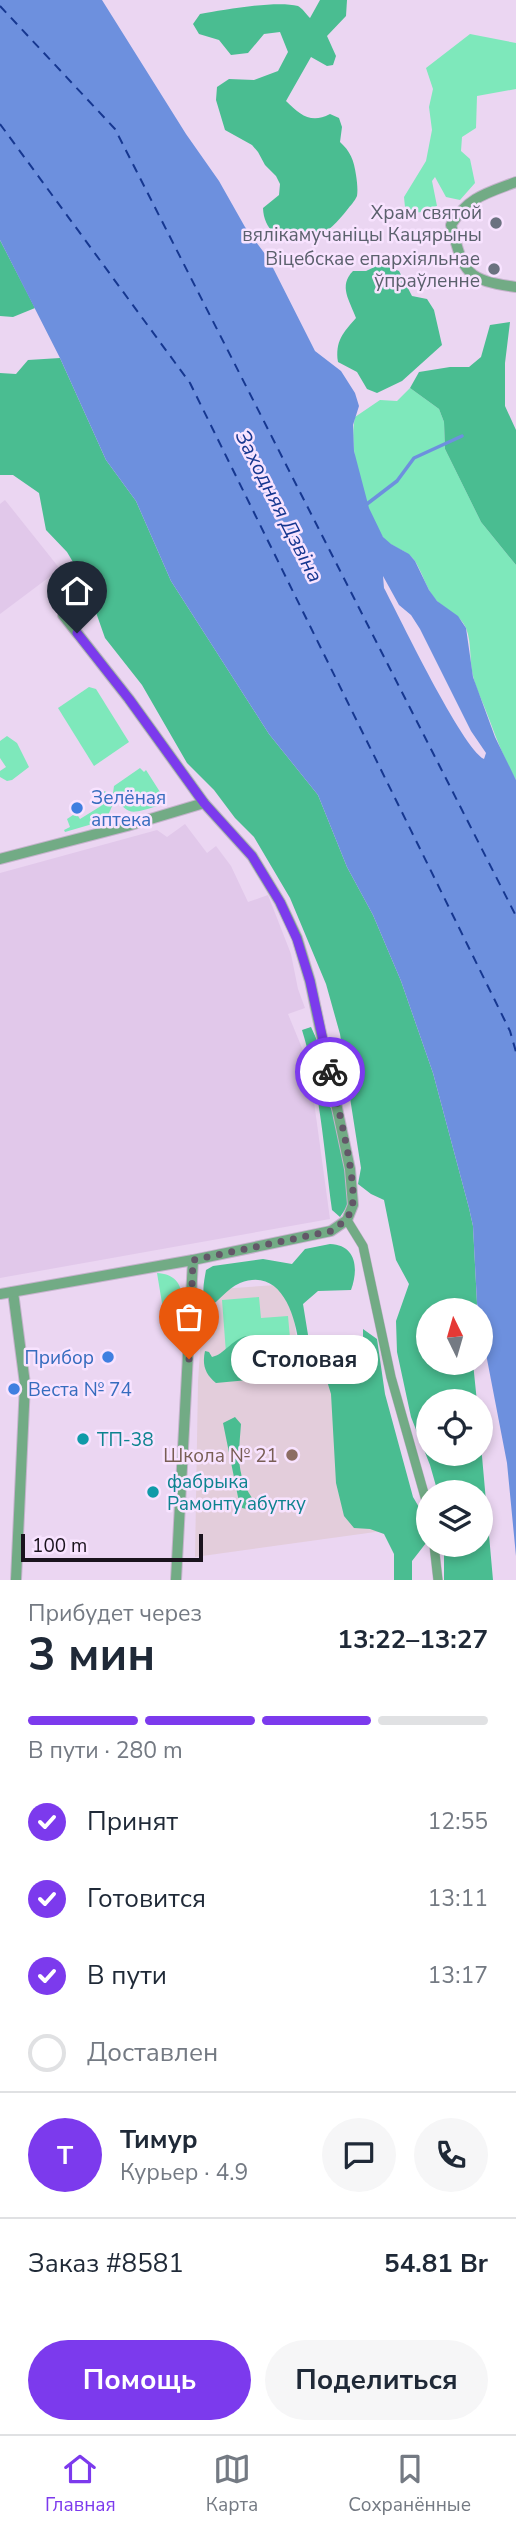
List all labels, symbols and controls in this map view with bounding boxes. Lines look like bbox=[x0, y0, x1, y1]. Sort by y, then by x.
place label: Храм святой вялікамучаніцы Кацярыны bbox=[242, 200, 482, 248]
marker: Храм святой вялікамучаніцы Кацярыны bbox=[488, 215, 504, 231]
place label: Віцебскае епархіяльнае ўпраўленне bbox=[265, 246, 480, 294]
marker: Віцебскае епархіяльнае ўпраўленне bbox=[486, 261, 502, 277]
water label: Заходняя Дзвіна bbox=[229, 425, 329, 587]
pin bbox=[47, 561, 107, 633]
icon: home bbox=[58, 572, 96, 610]
place label: Зелёная аптека bbox=[91, 785, 166, 833]
marker: Зелёная аптека bbox=[69, 800, 85, 816]
courier bbox=[295, 1037, 365, 1107]
icon: bike bbox=[311, 1053, 349, 1091]
pin bbox=[159, 1287, 219, 1359]
icon: bag bbox=[170, 1298, 208, 1336]
north arrow bbox=[416, 1298, 494, 1376]
map controls bbox=[416, 1298, 493, 1557]
callout: Столовая bbox=[231, 1334, 378, 1384]
text: Столовая bbox=[252, 1344, 357, 1375]
place label: Прибор bbox=[24, 1345, 94, 1371]
marker: Прибор bbox=[100, 1349, 116, 1365]
place label: Веста № 74 bbox=[28, 1377, 132, 1403]
marker: Веста № 74 bbox=[6, 1381, 22, 1397]
button: locate bbox=[416, 1389, 493, 1466]
place label: ТП-38 bbox=[97, 1427, 154, 1453]
marker: ТП-38 bbox=[75, 1431, 91, 1447]
place label: Школа № 21 bbox=[163, 1443, 278, 1469]
marker: Школа № 21 bbox=[284, 1447, 300, 1463]
place label: фабрыка Рамонту абутку bbox=[167, 1469, 306, 1517]
button: layers bbox=[416, 1480, 493, 1557]
marker: фабрыка Рамонту абутку bbox=[145, 1484, 161, 1500]
scale bar bbox=[21, 1531, 203, 1563]
text: 100 m bbox=[32, 1533, 87, 1559]
text: Прибудет через bbox=[28, 1598, 202, 1629]
text: 13:22–13:27 bbox=[337, 1622, 488, 1657]
text: 3 мин bbox=[28, 1623, 155, 1686]
text: В пути · 280 m bbox=[28, 1735, 183, 1766]
icon: check bbox=[28, 1803, 66, 1841]
text: Принят bbox=[87, 1804, 178, 1839]
text: 12:55 bbox=[428, 1806, 488, 1837]
icon: check bbox=[28, 1880, 66, 1918]
text: Готовится bbox=[87, 1881, 206, 1916]
text: 13:11 bbox=[428, 1883, 488, 1914]
icon: check bbox=[28, 1957, 66, 1995]
text: В пути bbox=[87, 1958, 167, 1993]
text: 13:17 bbox=[428, 1960, 488, 1991]
text: Доставлен bbox=[87, 2035, 218, 2070]
button: chat bbox=[322, 2118, 396, 2192]
button: phone bbox=[414, 2118, 488, 2192]
text: Тимур bbox=[120, 2122, 198, 2157]
text: Т bbox=[57, 2138, 73, 2173]
text: Курьер · 4.9 bbox=[120, 2157, 248, 2188]
text: Заказ #8581 bbox=[28, 2246, 184, 2281]
text: 54.81 Br bbox=[384, 2246, 488, 2281]
button: Помощь bbox=[28, 2340, 251, 2420]
button: Поделиться bbox=[265, 2340, 488, 2420]
tab: Главная bbox=[45, 2450, 116, 2518]
tab: Карта bbox=[206, 2450, 258, 2518]
tab: Сохранённые bbox=[348, 2450, 471, 2518]

